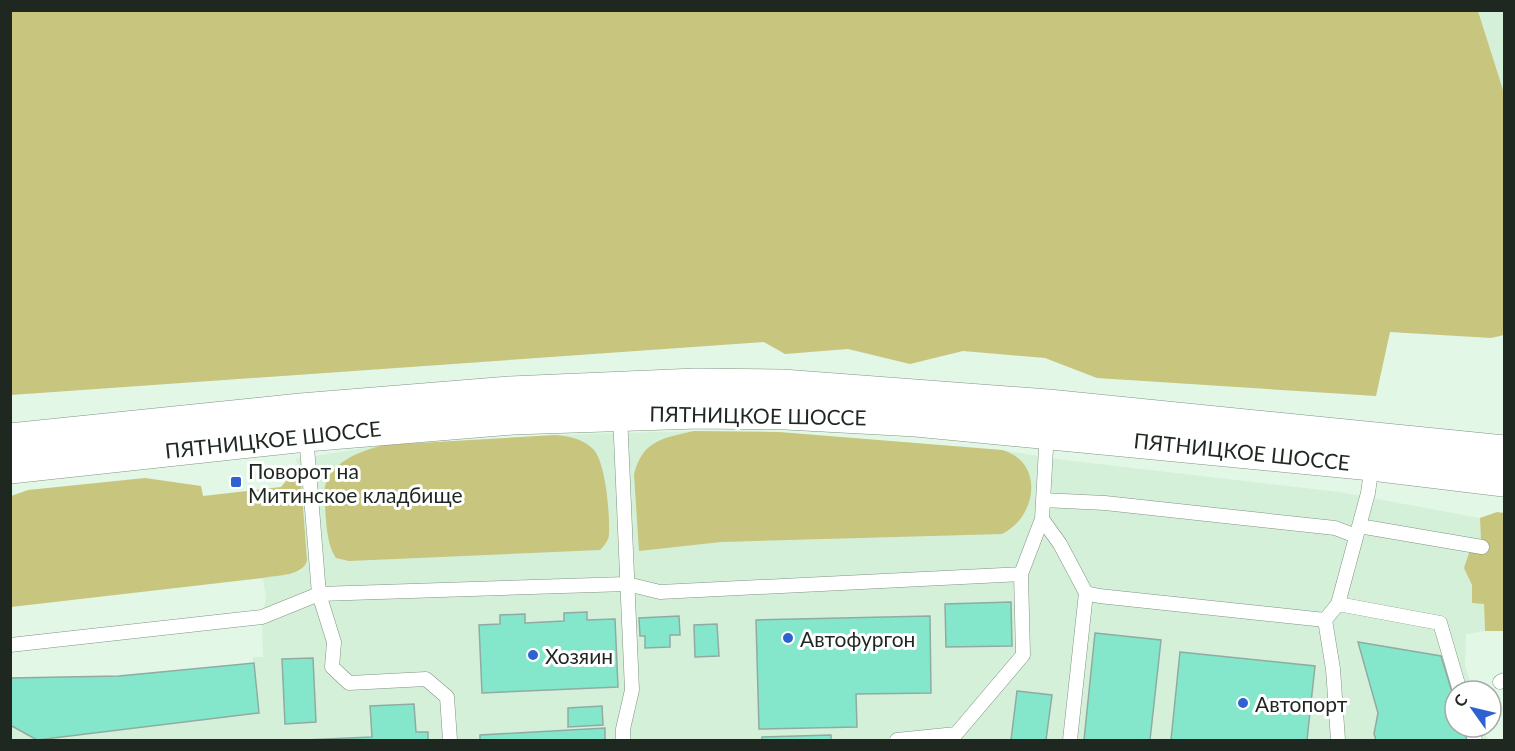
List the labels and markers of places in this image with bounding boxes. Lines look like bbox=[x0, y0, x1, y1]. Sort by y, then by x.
place label: Поворот на Митинское кладбище bbox=[248, 458, 463, 507]
marker: Поворот на Митинское кладбище bbox=[229, 475, 243, 489]
place label: Автофургон bbox=[800, 626, 915, 651]
marker: Автофургон bbox=[781, 631, 795, 645]
place label: Хозяин bbox=[545, 643, 613, 668]
marker: Хозяин bbox=[526, 648, 540, 662]
place label: Автопорт bbox=[1255, 691, 1348, 716]
marker: Автопорт bbox=[1236, 696, 1250, 710]

